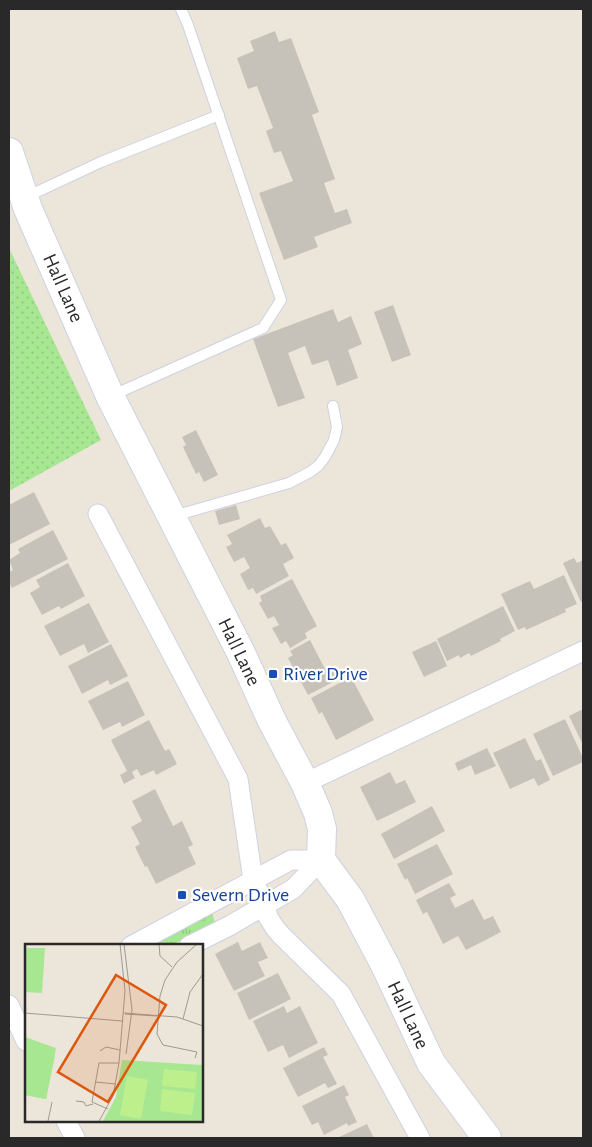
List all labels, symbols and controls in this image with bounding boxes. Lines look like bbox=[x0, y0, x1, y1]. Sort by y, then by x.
street label: Hall Lane bbox=[39, 251, 87, 325]
street label: Hall Lane bbox=[214, 615, 264, 689]
place label: River Drive bbox=[283, 664, 368, 684]
marker: River Drive bbox=[267, 668, 279, 680]
place label: Severn Drive bbox=[192, 885, 289, 905]
marker: Severn Drive bbox=[176, 889, 188, 901]
inset map bbox=[25, 944, 202, 1122]
street label: Hall Lane bbox=[384, 978, 432, 1052]

